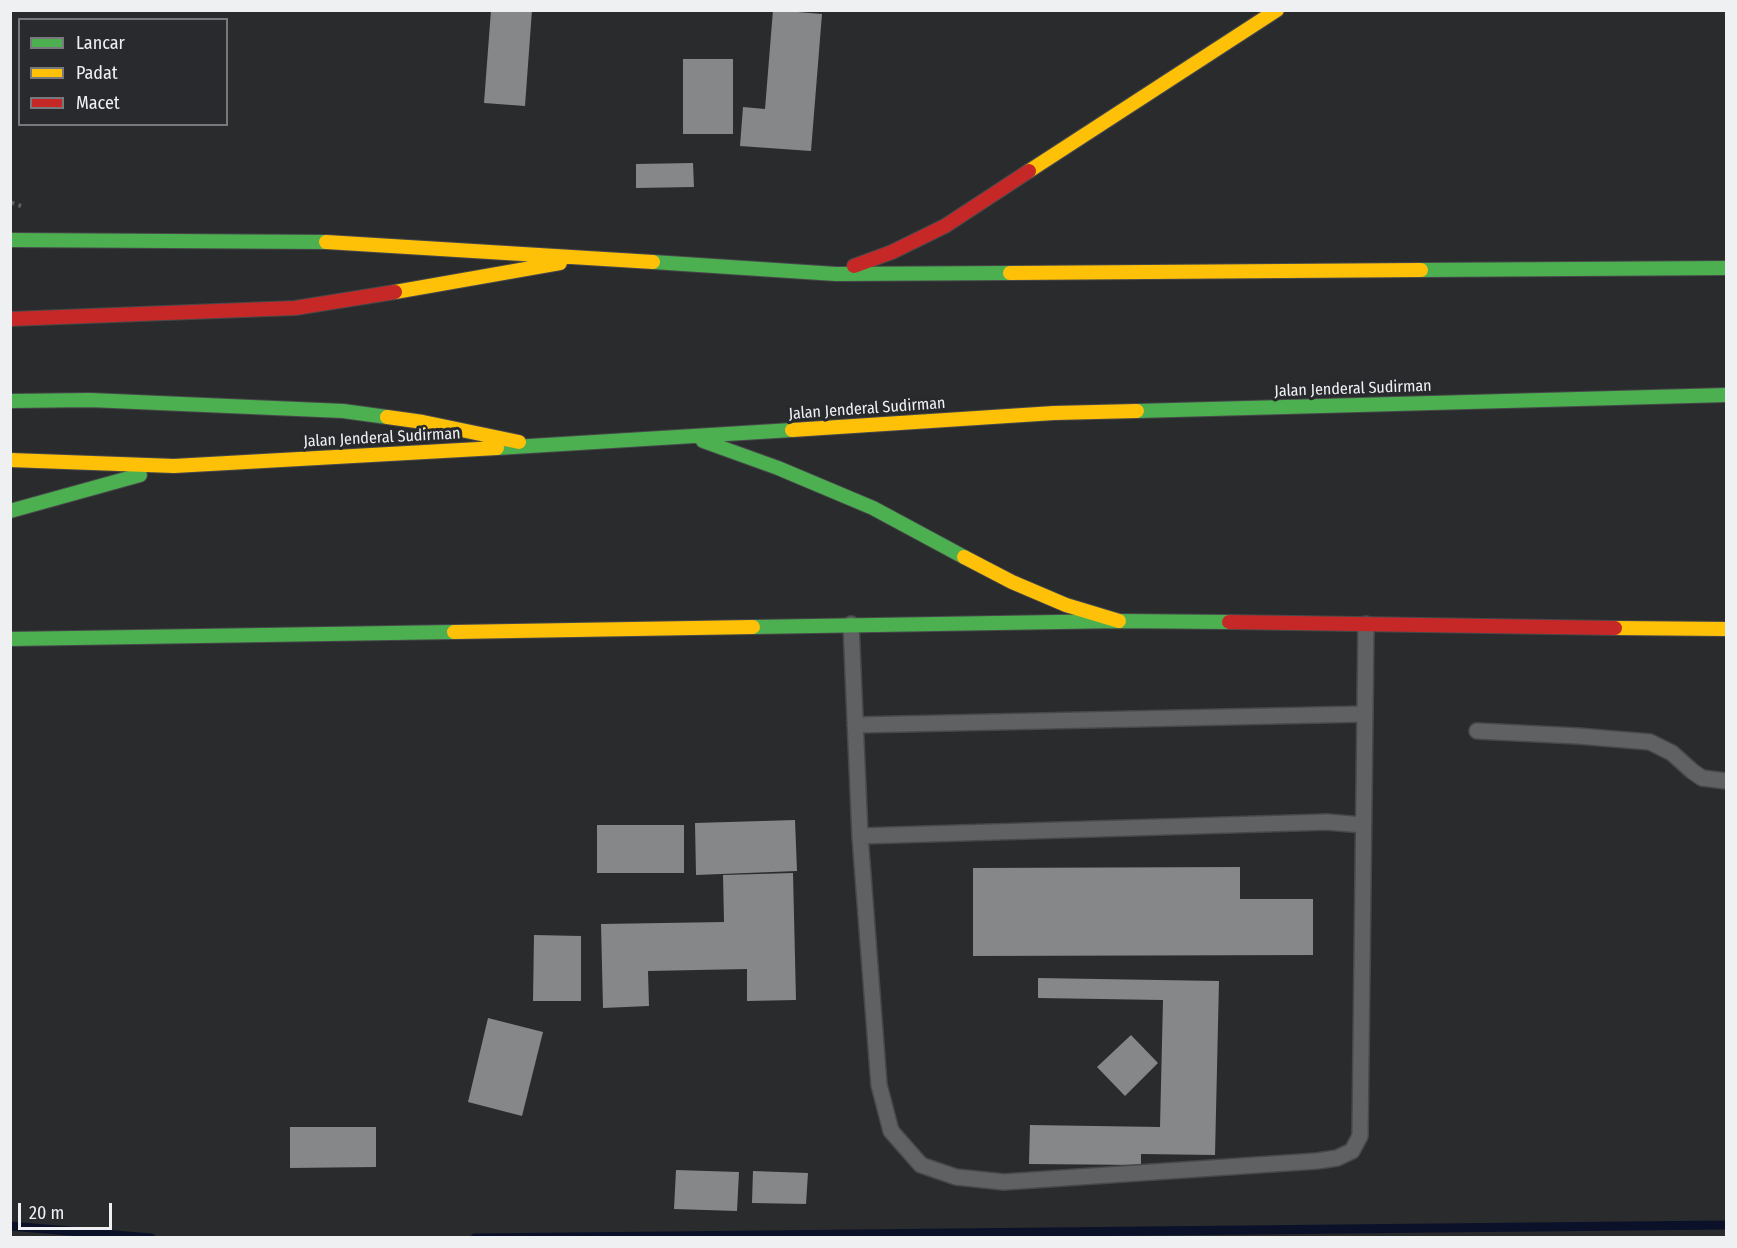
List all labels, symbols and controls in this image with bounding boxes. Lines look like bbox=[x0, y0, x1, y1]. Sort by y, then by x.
legend bbox=[18, 18, 228, 126]
text: Lancar bbox=[76, 32, 125, 54]
text: Padat bbox=[76, 62, 118, 84]
text: Macet bbox=[76, 92, 120, 114]
street label: Jalan Jenderal Sudirman bbox=[1274, 377, 1432, 401]
street label: Jalan Jenderal Sudirman bbox=[788, 394, 946, 424]
street label: Jalan Jenderal Sudirman bbox=[303, 424, 461, 452]
scale bar bbox=[21, 1191, 116, 1229]
text: 20 m bbox=[29, 1202, 64, 1224]

